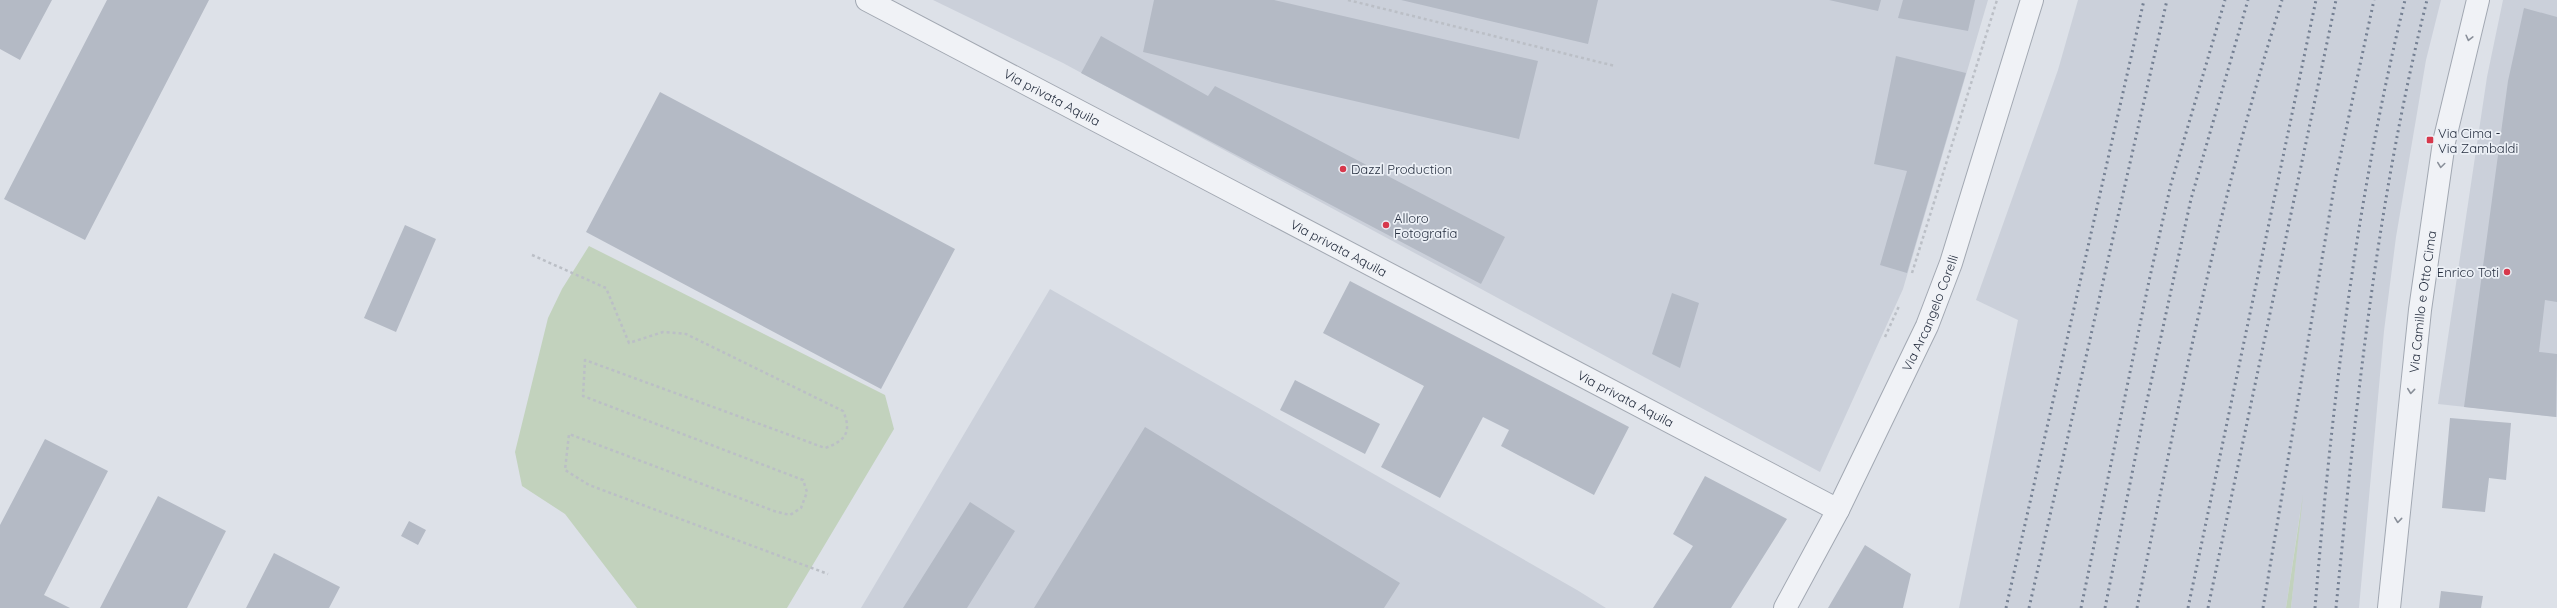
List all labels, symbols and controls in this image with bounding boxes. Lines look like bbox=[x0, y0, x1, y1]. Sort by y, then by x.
one-way arrow bbox=[2465, 34, 2474, 41]
street label: Via privata Aquila bbox=[1001, 65, 1103, 129]
place label: Via Cima - Via Zambaldi bbox=[2438, 125, 2518, 156]
marker: Via Cima - Via Zambaldi bbox=[2425, 135, 2435, 145]
place label: Dazzl Production bbox=[1351, 161, 1452, 177]
one-way arrow bbox=[2437, 162, 2446, 168]
marker: Dazzl Production bbox=[1338, 164, 1348, 174]
place label: Alloro Fotografia bbox=[1394, 210, 1457, 241]
street label: Via privata Aquila bbox=[1288, 216, 1390, 280]
marker: Alloro Fotografia bbox=[1381, 220, 1391, 230]
street label: Via Camillo e Otto Cima bbox=[2405, 230, 2439, 374]
street label: Via Arcangelo Corelli bbox=[1898, 253, 1961, 374]
place label: Enrico Toti bbox=[2437, 264, 2499, 280]
marker: Enrico Toti bbox=[2502, 267, 2512, 277]
street label: Via privata Aquila bbox=[1575, 367, 1677, 430]
one-way arrow bbox=[2407, 388, 2416, 394]
one-way arrow bbox=[2394, 517, 2403, 523]

